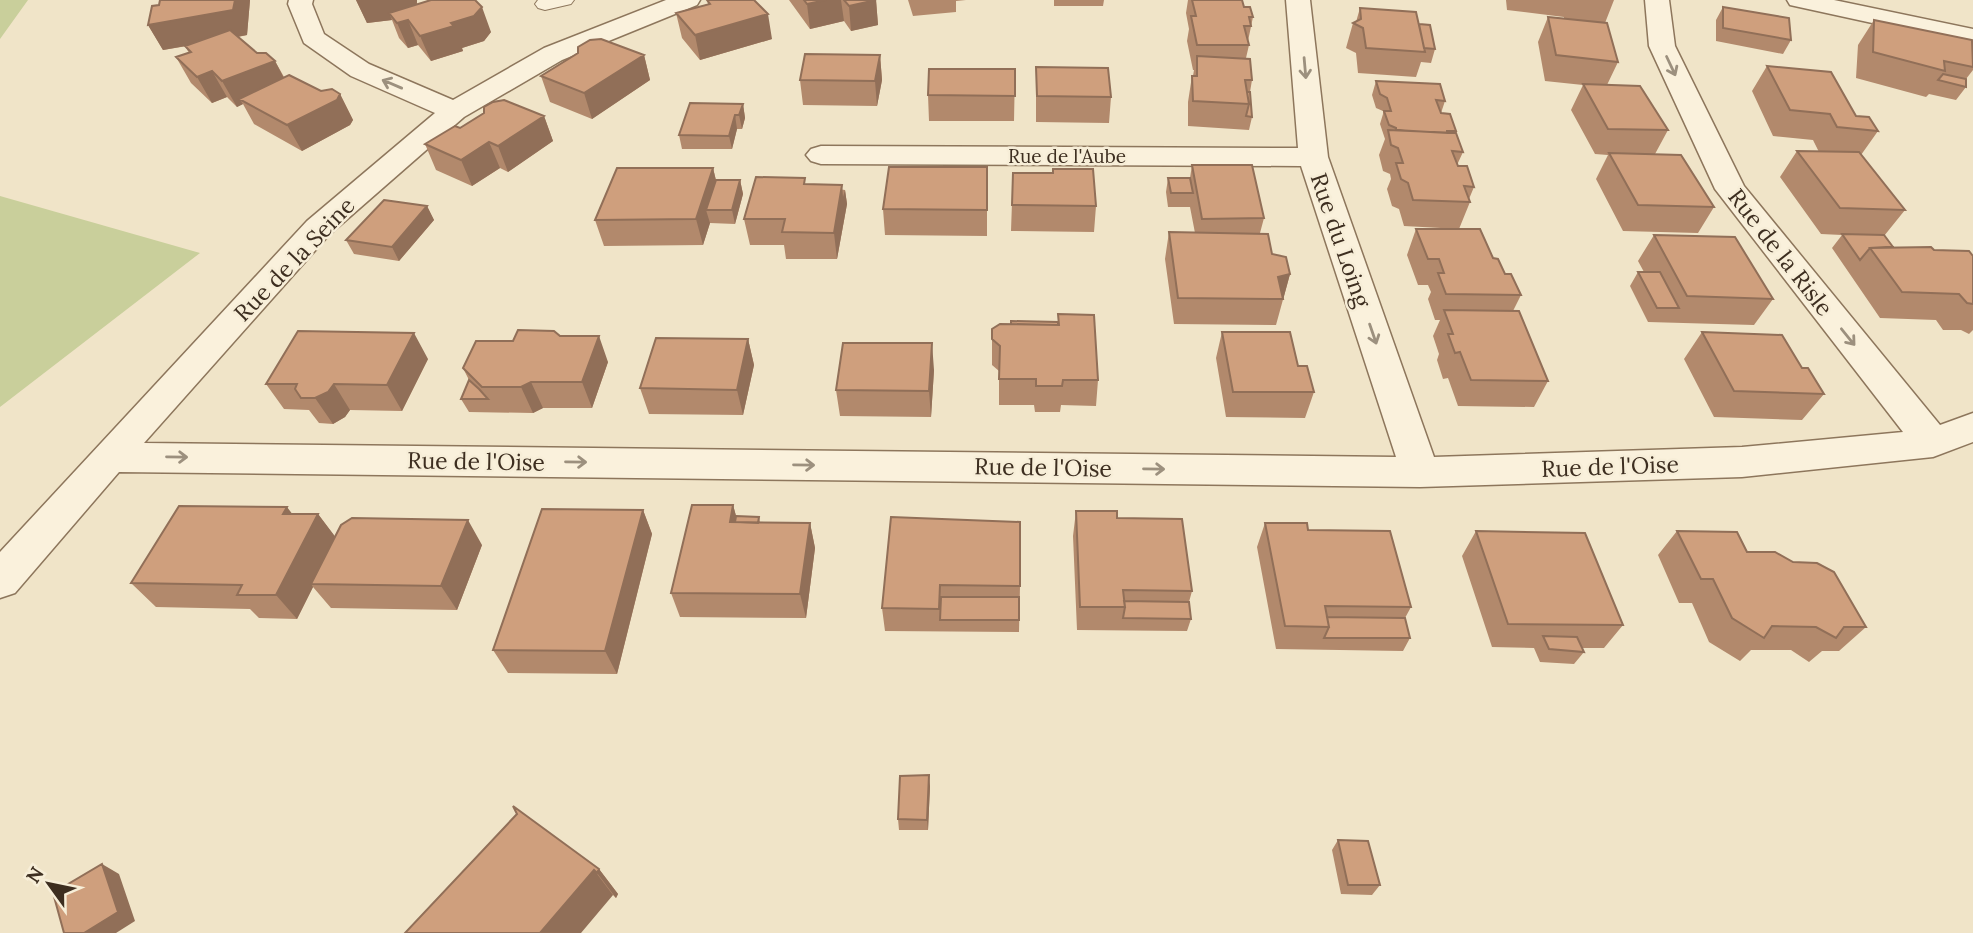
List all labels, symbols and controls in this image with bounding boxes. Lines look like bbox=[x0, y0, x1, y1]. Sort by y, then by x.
one-way arrow bbox=[1665, 55, 1678, 76]
one-way arrow bbox=[1299, 56, 1312, 79]
one-way arrow bbox=[382, 77, 403, 90]
street label: Rue de l'Aube bbox=[1008, 144, 1126, 168]
street label: Rue du Loing bbox=[1304, 169, 1378, 312]
street label: Rue de la Risle bbox=[1722, 183, 1840, 321]
street label: Rue de la Seine bbox=[227, 191, 361, 327]
one-way arrow bbox=[1368, 323, 1381, 345]
one-way arrow bbox=[1840, 327, 1856, 345]
street label: Rue de l'Oise bbox=[407, 445, 545, 477]
street label: Rue de l'Oise bbox=[1541, 449, 1679, 483]
one-way arrow bbox=[166, 450, 189, 464]
street label: Rue de l'Oise bbox=[974, 451, 1112, 483]
one-way arrow bbox=[565, 455, 588, 469]
one-way arrow bbox=[792, 458, 815, 471]
one-way arrow bbox=[1142, 462, 1165, 475]
north arrow bbox=[14, 849, 84, 919]
text: N bbox=[21, 862, 49, 887]

